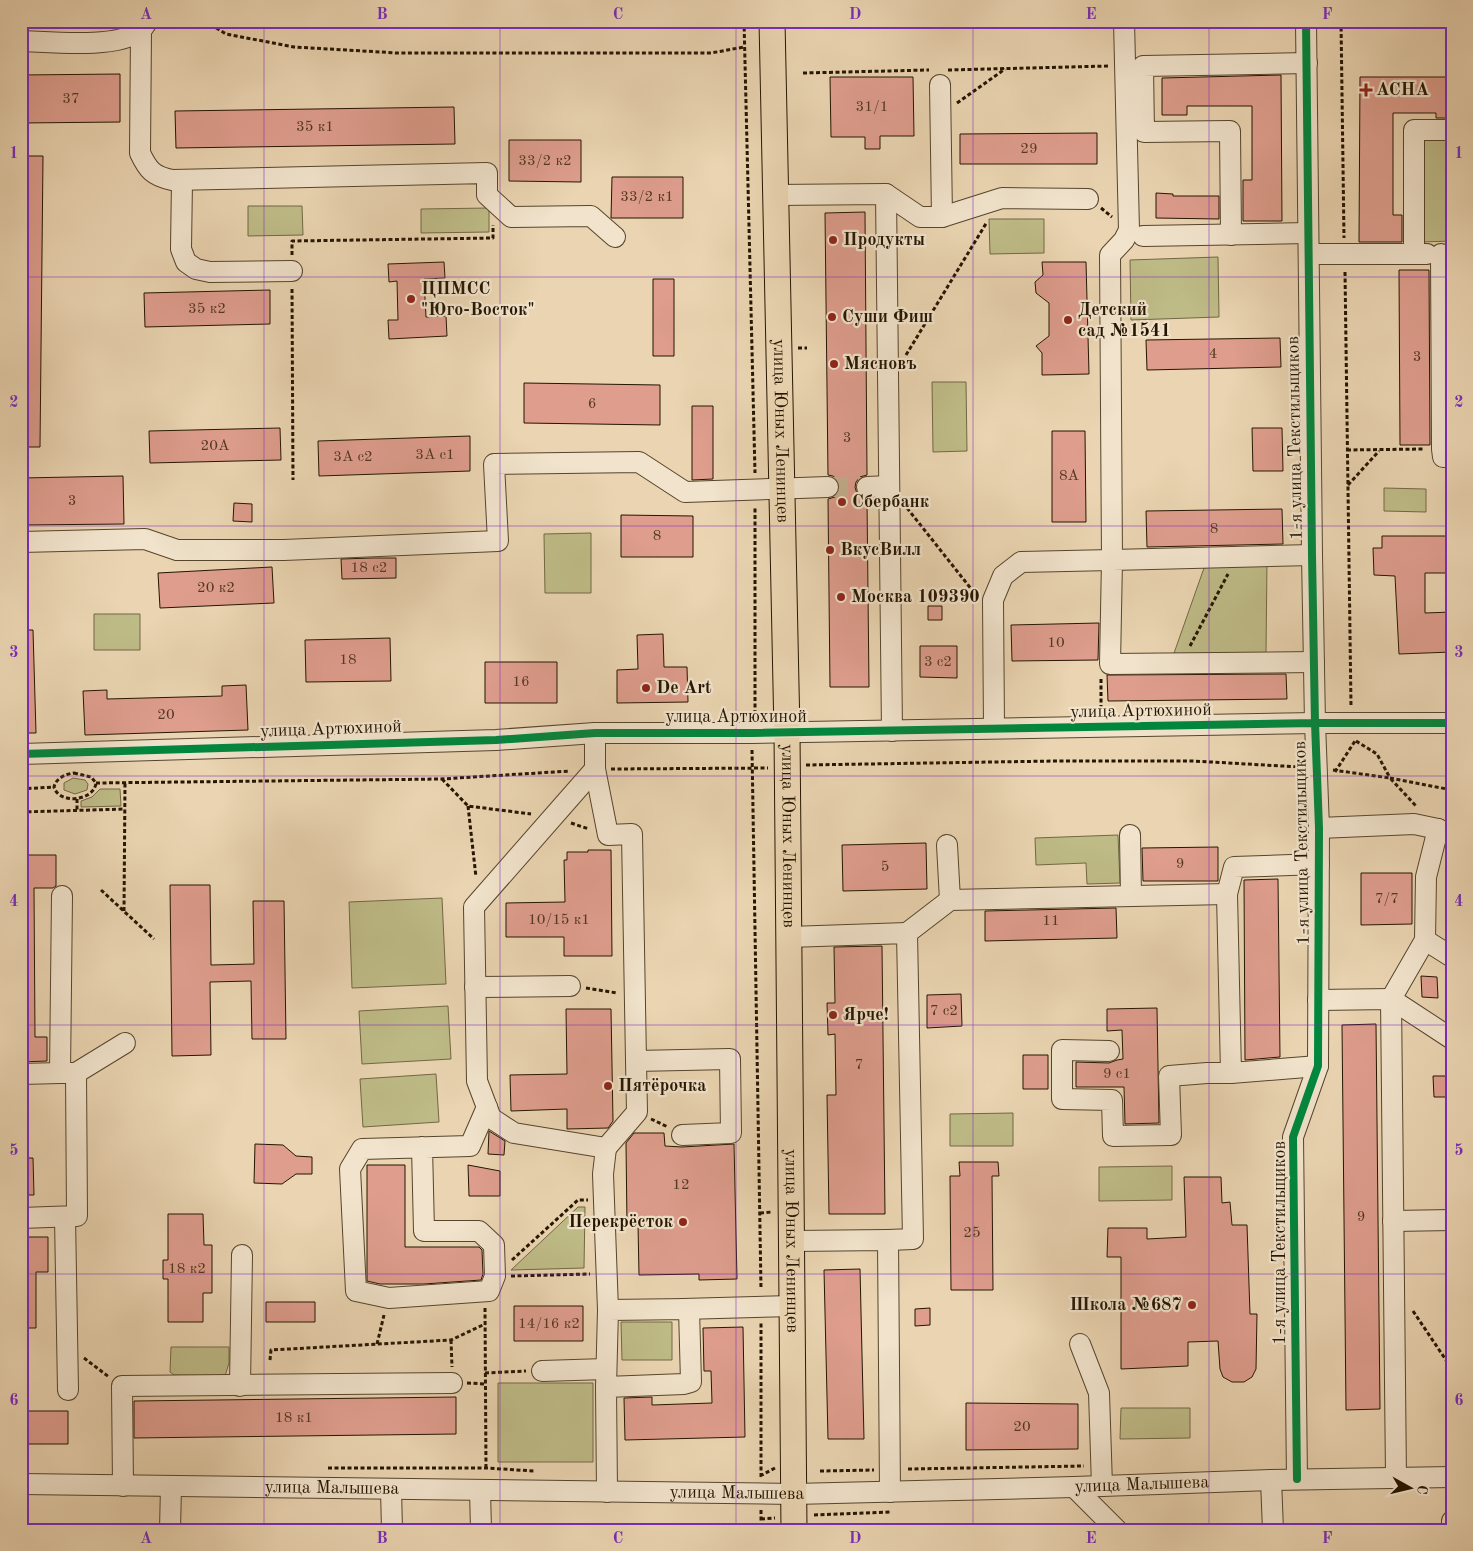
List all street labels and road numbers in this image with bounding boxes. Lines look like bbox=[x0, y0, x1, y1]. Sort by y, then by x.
street label: 1-я улица Текстильщиков bbox=[1284, 336, 1306, 540]
street label: улица Юных Ленинцев bbox=[770, 339, 792, 523]
street label: улица Артюхиной bbox=[1070, 701, 1212, 721]
street label: улица Артюхиной bbox=[665, 708, 807, 726]
street label: улица Артюхиной bbox=[260, 718, 402, 740]
street label: 1-я улица Текстильщиков bbox=[1291, 741, 1313, 945]
street label: улица Юных Ленинцев bbox=[778, 744, 798, 928]
street label: 1-я улица Текстильщиков bbox=[1271, 1141, 1289, 1345]
street label: улица Юных Ленинцев bbox=[782, 1149, 801, 1333]
street label: улица Малышева bbox=[1074, 1473, 1210, 1496]
street label: улица Малышева bbox=[265, 1478, 400, 1498]
street label: улица Малышева bbox=[669, 1483, 805, 1503]

